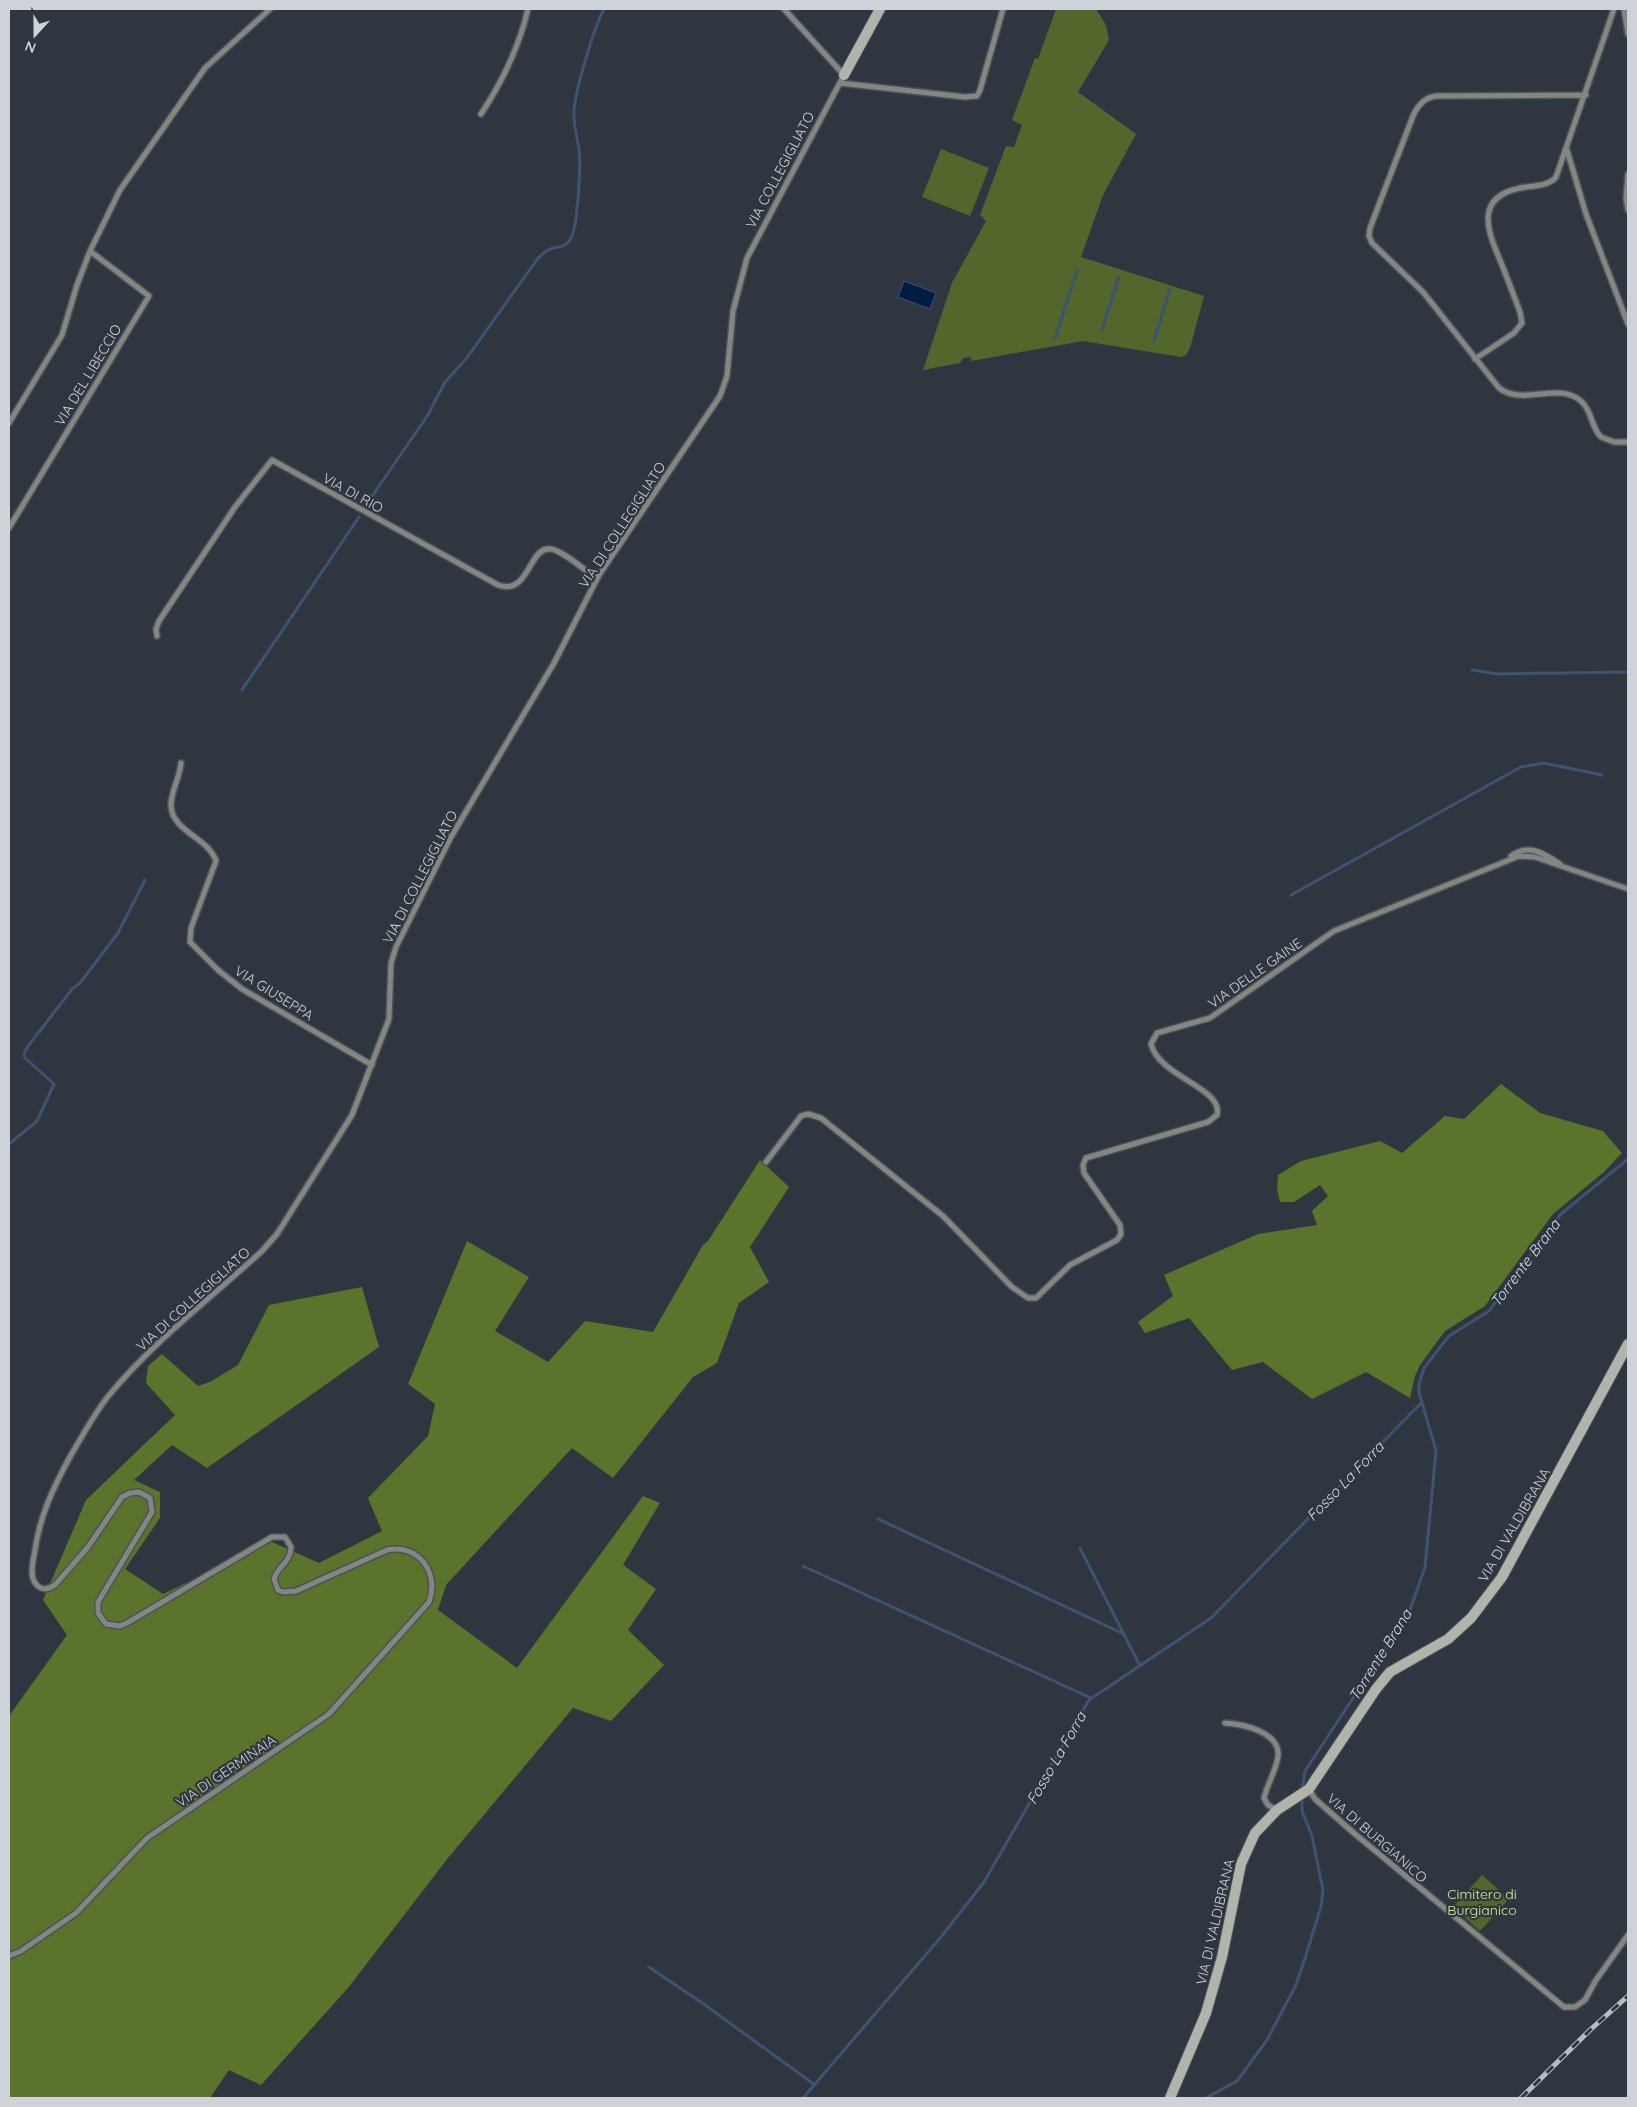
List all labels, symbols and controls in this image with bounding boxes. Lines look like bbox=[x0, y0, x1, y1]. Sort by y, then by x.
north arrow bbox=[10, 10, 60, 60]
text: N bbox=[22, 37, 38, 57]
street label: VIA COLLEGIGLIATO bbox=[742, 108, 818, 231]
street label: VIA DEL LIBECCIO bbox=[51, 321, 126, 429]
street label: VIA DI COLLEGIGLIATO bbox=[574, 458, 670, 592]
street label: VIA DI RIO bbox=[319, 469, 387, 517]
street label: VIA DI COLLEGIGLIATO bbox=[379, 807, 462, 947]
street label: VIA DELLE GAINE bbox=[1204, 934, 1306, 1012]
street label: VIA GIUSEPPA bbox=[231, 962, 317, 1024]
water label: Torrente Brana bbox=[1486, 1215, 1565, 1310]
street label: VIA DI COLLEGIGLIATO bbox=[132, 1243, 254, 1355]
water label: Fosso La Forra bbox=[1302, 1437, 1388, 1525]
street label: VIA DI VALDIBRANA bbox=[1474, 1465, 1554, 1585]
water label: Torrente Brana bbox=[1344, 1605, 1416, 1704]
water label: Fosso La Forra bbox=[1022, 1708, 1091, 1808]
street label: VIA DI GERMINAIA bbox=[172, 1731, 280, 1811]
street label: VIA DI BURGIANICO bbox=[1323, 1789, 1431, 1887]
street label: VIA DI VALDIBRANA bbox=[1192, 1857, 1238, 1987]
park label: Cimitero di Burgianico bbox=[1447, 1885, 1517, 1919]

